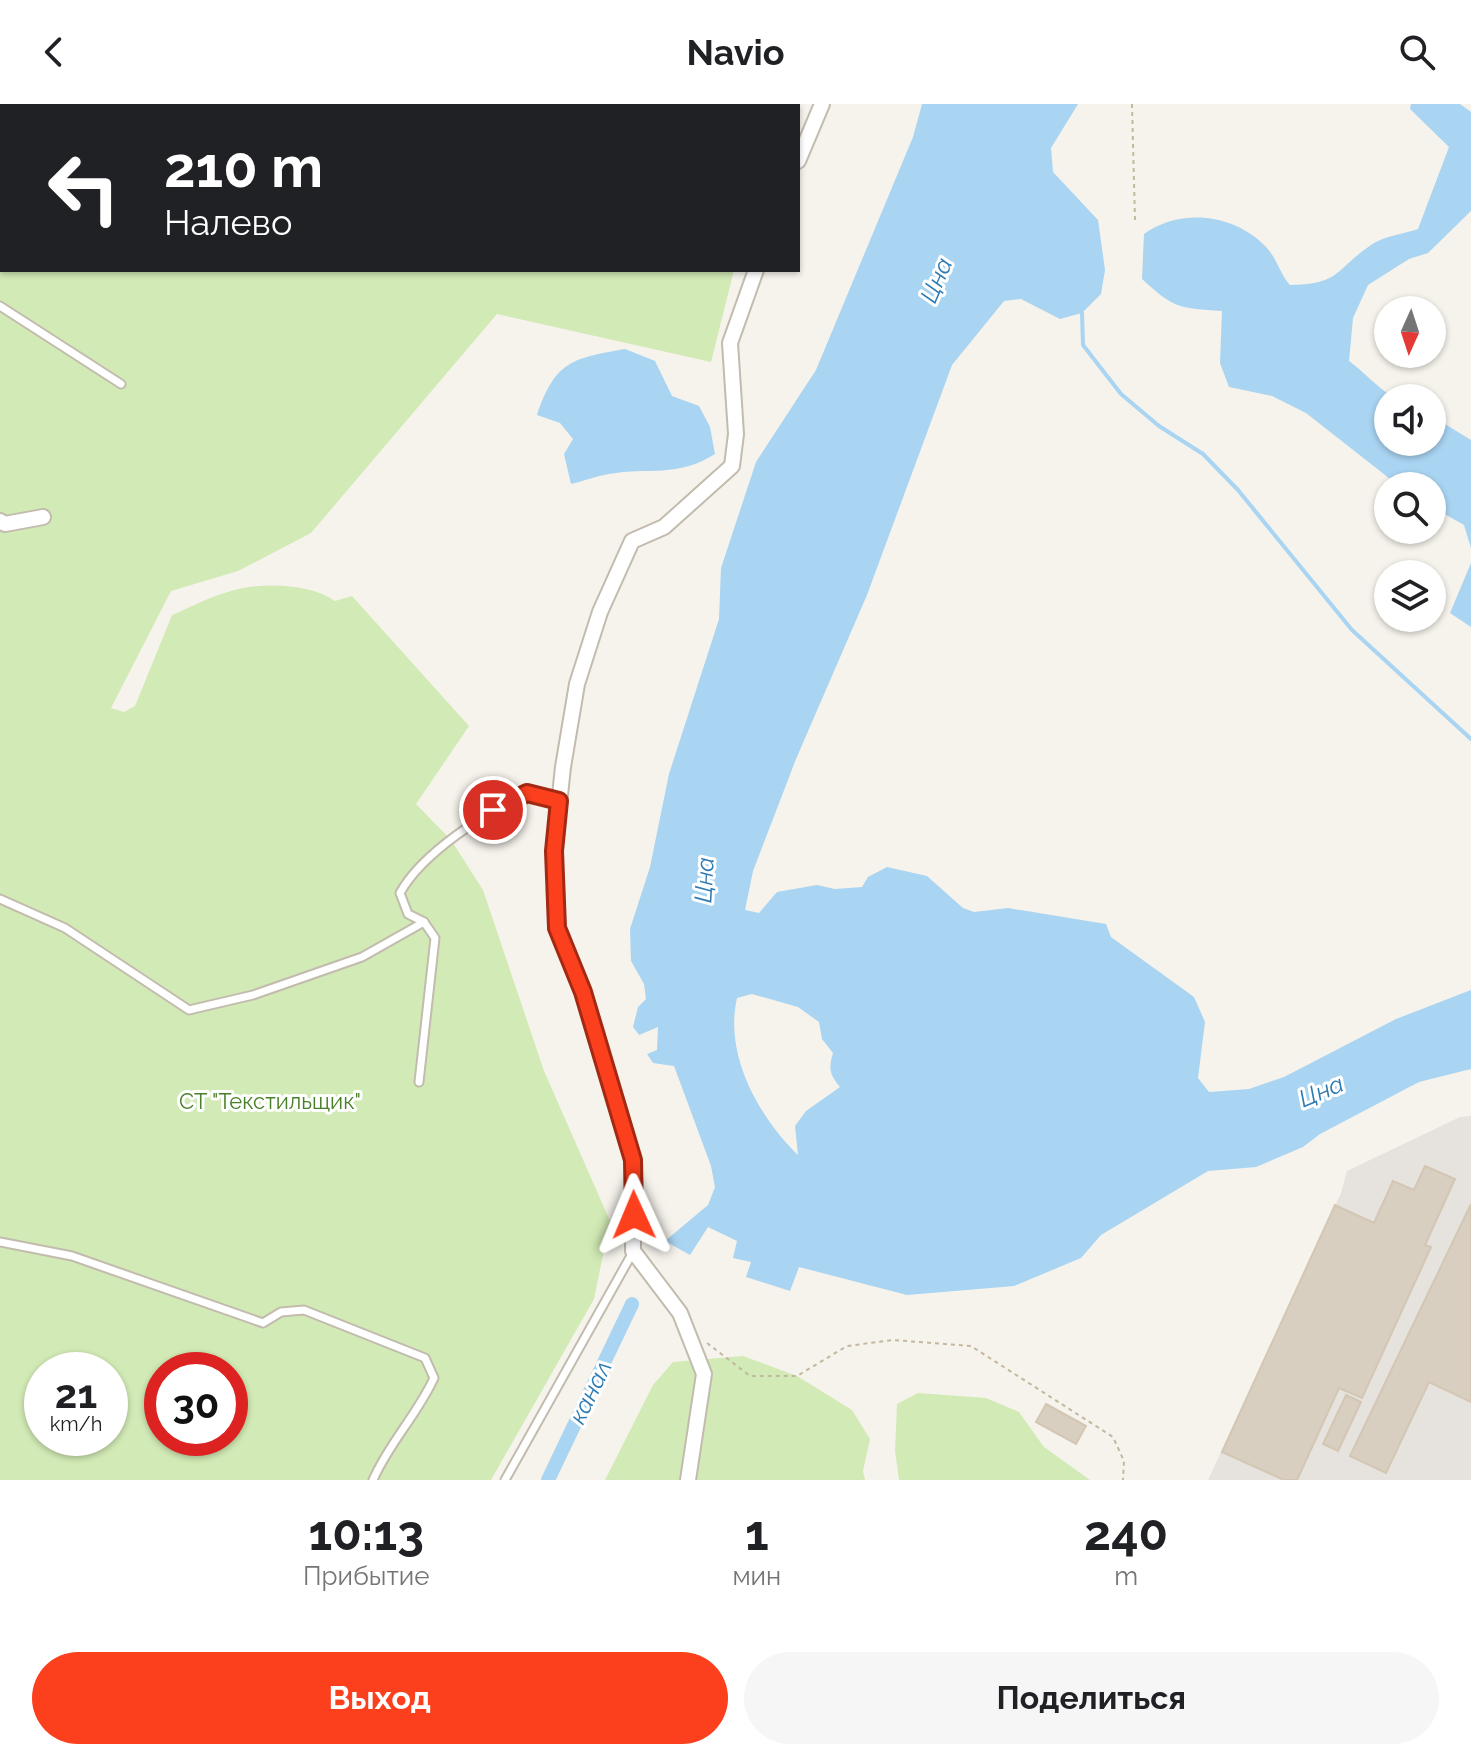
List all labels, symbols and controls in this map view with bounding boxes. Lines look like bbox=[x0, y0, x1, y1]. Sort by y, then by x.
icon: back bbox=[32, 30, 76, 74]
icon: search bbox=[1395, 30, 1439, 74]
text: Navio bbox=[686, 31, 785, 73]
text: 210 m bbox=[164, 134, 323, 200]
icon: left bbox=[32, 136, 136, 240]
text: Налево bbox=[164, 201, 292, 243]
water label: Цна bbox=[914, 253, 958, 307]
north arrow bbox=[1374, 296, 1446, 368]
map controls bbox=[1374, 296, 1446, 632]
button: sound bbox=[1374, 384, 1446, 456]
button: search bbox=[1374, 472, 1446, 544]
button: layers bbox=[1374, 560, 1446, 632]
pin bbox=[459, 776, 527, 844]
icon: arrive bbox=[471, 788, 515, 832]
water label: Цна bbox=[688, 856, 720, 904]
water label: Цна bbox=[1294, 1069, 1348, 1113]
park label: СТ "Текстильщик" bbox=[179, 1088, 361, 1114]
position arrow bbox=[592, 1173, 676, 1257]
speed limit sign: 30 bbox=[144, 1352, 248, 1456]
water label: канал bbox=[562, 1355, 618, 1429]
text: 21 bbox=[55, 1370, 97, 1417]
text: km/h bbox=[50, 1412, 102, 1436]
text: 10:13 bbox=[308, 1505, 424, 1561]
text: 1 bbox=[745, 1505, 769, 1561]
text: 240 bbox=[1084, 1505, 1168, 1561]
text: Прибытие bbox=[303, 1561, 430, 1591]
text: мин bbox=[732, 1561, 781, 1591]
text: m bbox=[1114, 1561, 1138, 1591]
button: Выход bbox=[32, 1652, 728, 1744]
button: Поделиться bbox=[744, 1652, 1439, 1744]

